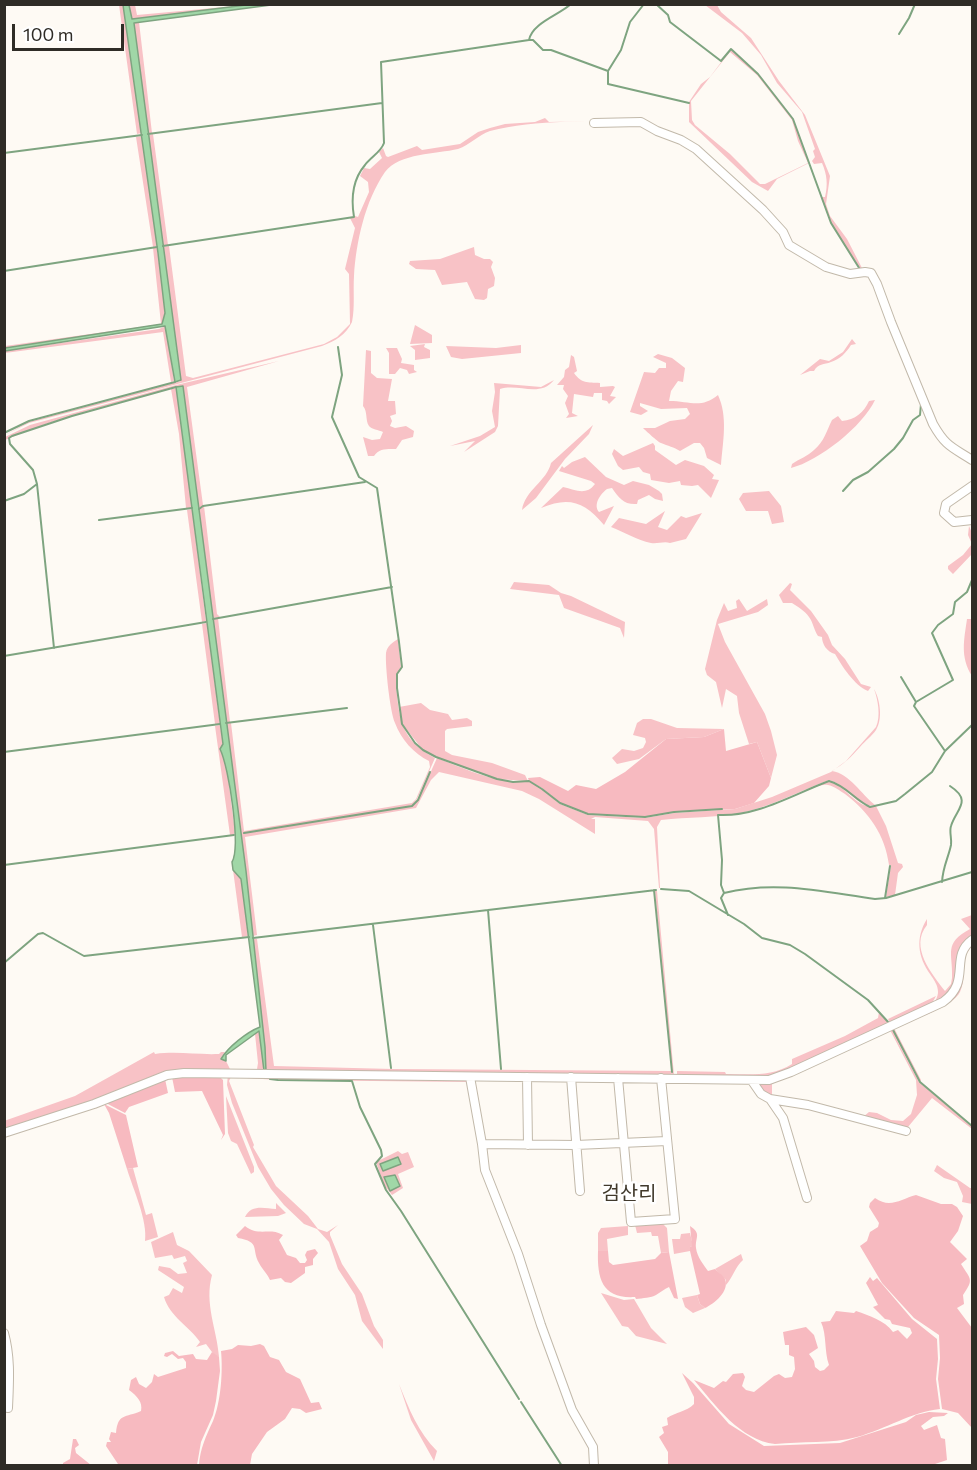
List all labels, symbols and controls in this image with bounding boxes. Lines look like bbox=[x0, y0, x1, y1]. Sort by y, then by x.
scale bar bbox=[15, 12, 128, 50]
text: 100 m bbox=[23, 23, 73, 45]
district label: 검산리 bbox=[601, 1181, 657, 1205]

